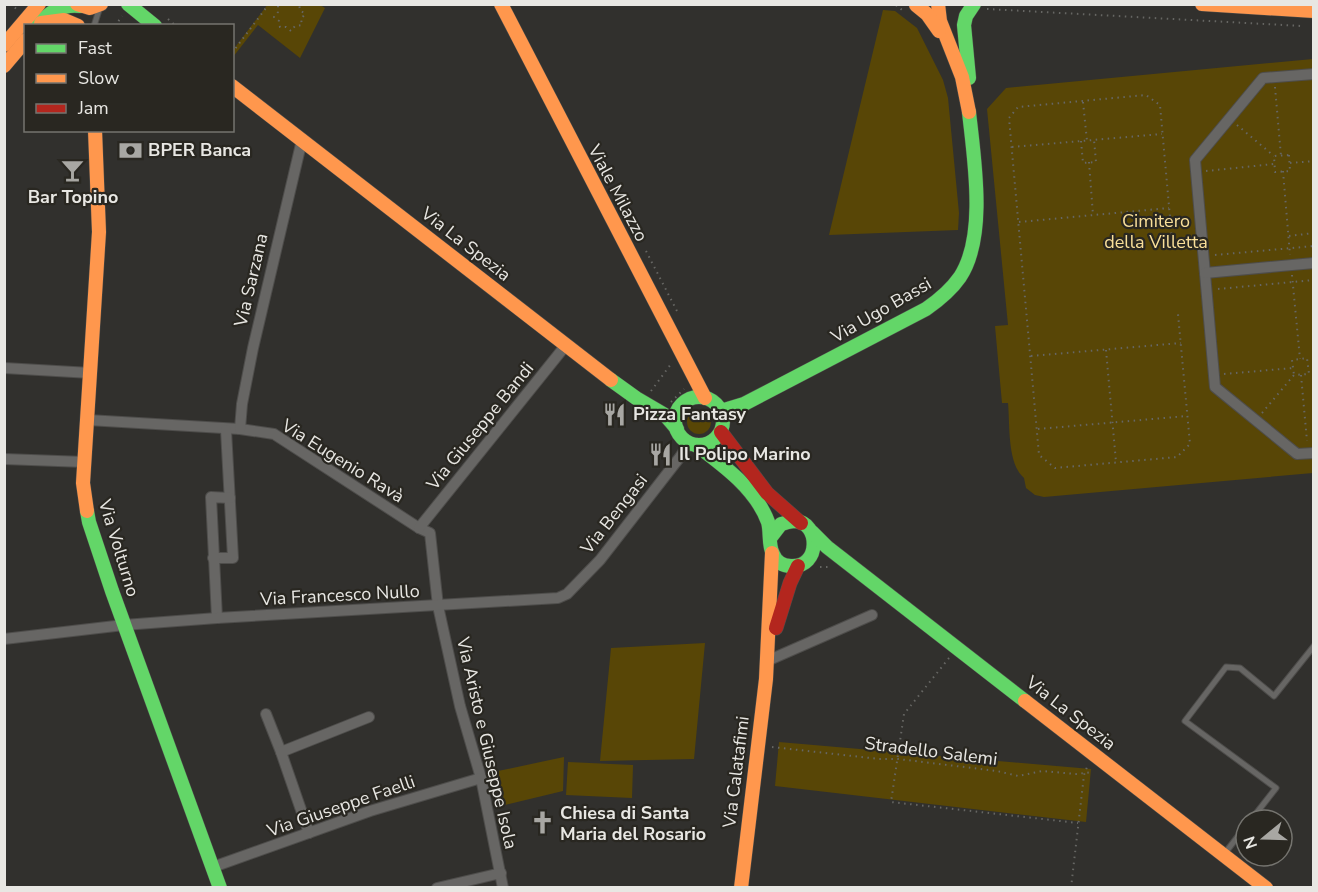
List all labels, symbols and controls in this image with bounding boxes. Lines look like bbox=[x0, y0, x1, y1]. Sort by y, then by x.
legend bbox=[24, 24, 234, 132]
text: Fast bbox=[78, 36, 113, 60]
text: Slow bbox=[78, 66, 119, 90]
text: Jam bbox=[77, 96, 109, 120]
bank icon: BPER Banca bbox=[117, 137, 143, 163]
place label: BPER Banca bbox=[148, 138, 251, 162]
street label: Viale Milazzo bbox=[582, 139, 654, 246]
bar icon: Bar Topino bbox=[60, 158, 86, 184]
place label: Bar Topino bbox=[28, 185, 118, 209]
street label: Via La Spezia bbox=[415, 201, 516, 287]
park label: Cimitero della Villetta bbox=[1104, 209, 1208, 254]
street label: Via Sarzana bbox=[228, 231, 273, 330]
street label: Via Ugo Bassi bbox=[826, 272, 936, 349]
street label: Via Giuseppe Bandi bbox=[420, 357, 539, 496]
restaurant icon: Pizza Fantasy bbox=[602, 401, 628, 427]
place label: Pizza Fantasy bbox=[633, 402, 746, 426]
street label: Via Eugenio Ravà bbox=[276, 413, 409, 508]
restaurant icon: Il Polipo Marino bbox=[648, 441, 674, 467]
place label: Il Polipo Marino bbox=[679, 442, 811, 466]
street label: Via Bengasi bbox=[574, 469, 653, 560]
street label: Via Volturno bbox=[93, 496, 145, 599]
street label: Via Francesco Nullo bbox=[259, 579, 420, 611]
street label: Via Aristo e Giuseppe Isola bbox=[451, 634, 523, 851]
street label: Via La Spezia bbox=[1020, 670, 1121, 756]
street label: Via Calatafimi bbox=[717, 715, 755, 830]
street label: Stradello Salemi bbox=[863, 731, 999, 771]
street label: Via Giuseppe Faelli bbox=[263, 769, 418, 843]
place label: Chiesa di Santa Maria del Rosario bbox=[560, 801, 706, 846]
north arrow bbox=[1234, 808, 1294, 868]
church icon: Chiesa di Santa Maria del Rosario bbox=[529, 810, 555, 836]
text: N bbox=[1238, 833, 1263, 852]

